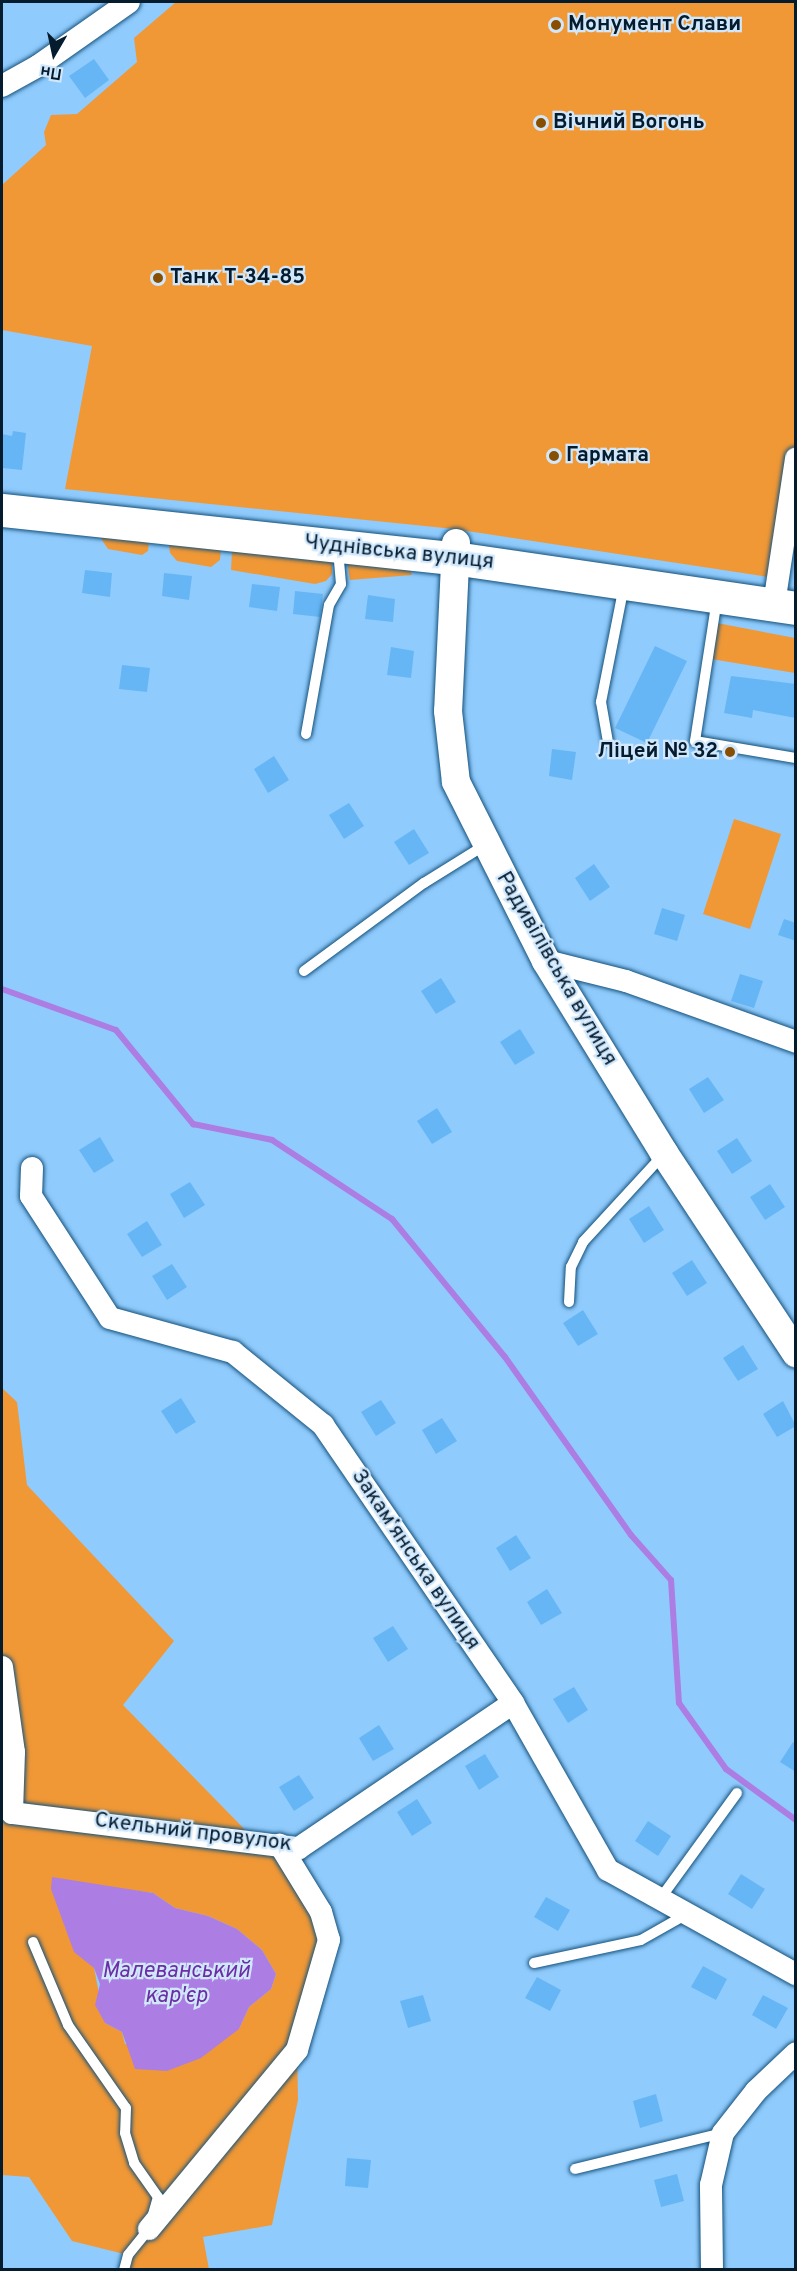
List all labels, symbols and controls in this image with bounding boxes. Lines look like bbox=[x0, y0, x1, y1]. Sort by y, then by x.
place label: Монумент Слави bbox=[568, 12, 741, 38]
marker: Монумент Слави bbox=[549, 18, 563, 32]
north arrow bbox=[24, 24, 84, 84]
text: Пн bbox=[39, 60, 63, 83]
place label: Вічний Вогонь bbox=[553, 110, 705, 136]
marker: Вічний Вогонь bbox=[534, 116, 548, 130]
place label: Танк Т-34-85 bbox=[170, 265, 305, 291]
marker: Танк Т-34-85 bbox=[151, 271, 165, 285]
place label: Гармата bbox=[566, 443, 649, 469]
marker: Гармата bbox=[547, 449, 561, 463]
street label: Чуднівська вулиця bbox=[303, 531, 495, 575]
place label: Ліцей № 32 bbox=[597, 739, 718, 765]
marker: Ліцей № 32 bbox=[723, 745, 737, 759]
street label: Радивілівська вулиця bbox=[490, 868, 622, 1070]
street label: Закамʼянська вулиця bbox=[345, 1465, 485, 1655]
street label: Скельний провулок bbox=[93, 1808, 293, 1858]
water label: Малеванський кар'єр bbox=[102, 1958, 250, 2010]

